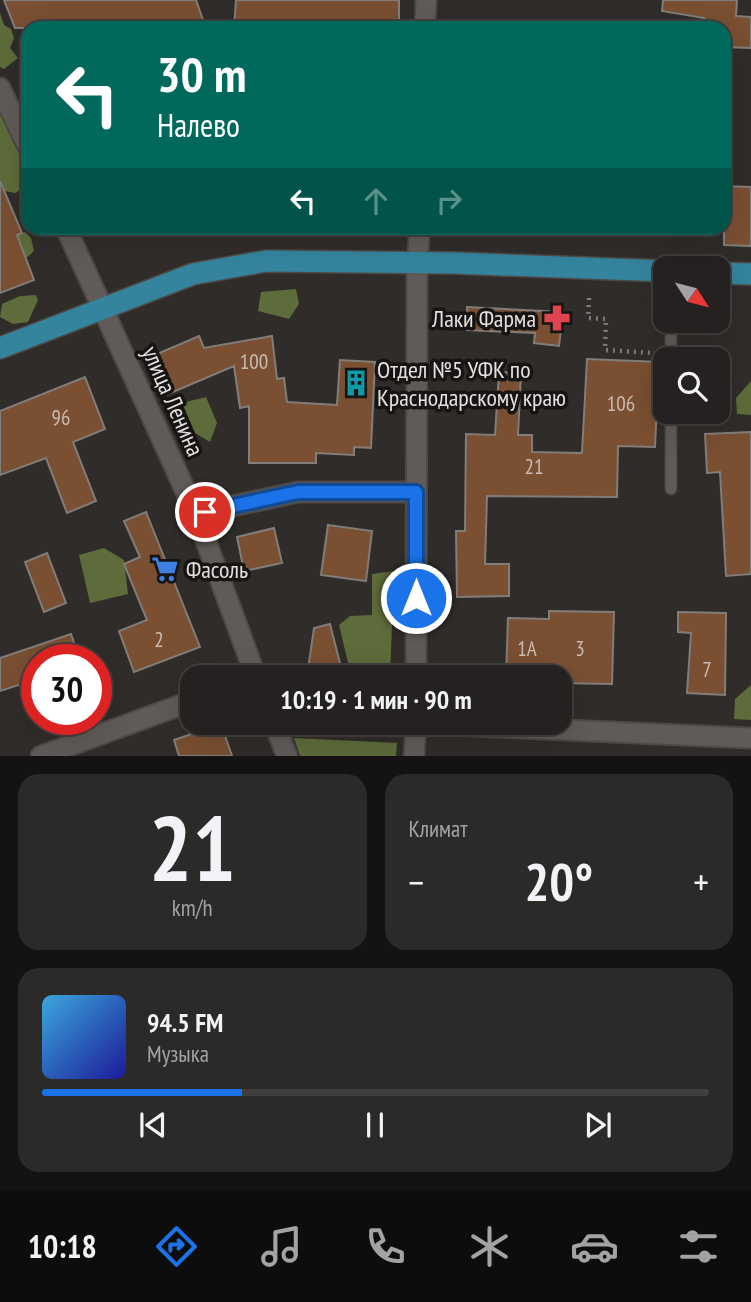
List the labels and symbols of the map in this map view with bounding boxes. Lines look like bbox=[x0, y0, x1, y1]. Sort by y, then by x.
north arrow bbox=[653, 256, 730, 332]
place label: Лаки Фарма bbox=[431, 303, 536, 334]
pharmacy icon: Лаки Фарма bbox=[542, 303, 572, 333]
street label: улица Ленина bbox=[135, 341, 211, 461]
house number: 100 bbox=[240, 348, 268, 375]
place label: Отдел №5 УФК по Краснодарскому краю bbox=[377, 354, 566, 413]
building icon: Отдел №5 УФК по Краснодарскому краю bbox=[341, 368, 371, 398]
house number: 106 bbox=[607, 390, 635, 417]
house number: 96 bbox=[52, 404, 70, 431]
house number: 21 bbox=[525, 453, 543, 480]
pin bbox=[175, 482, 235, 542]
supermarket icon: Фасоль bbox=[150, 554, 180, 584]
place label: Фасоль bbox=[186, 554, 248, 585]
position arrow bbox=[379, 561, 453, 635]
house number: 2 bbox=[154, 626, 164, 653]
house number: 1А bbox=[517, 635, 537, 662]
house number: 3 bbox=[575, 635, 585, 662]
speed limit sign: 30 bbox=[21, 644, 112, 735]
house number: 7 bbox=[702, 656, 712, 683]

